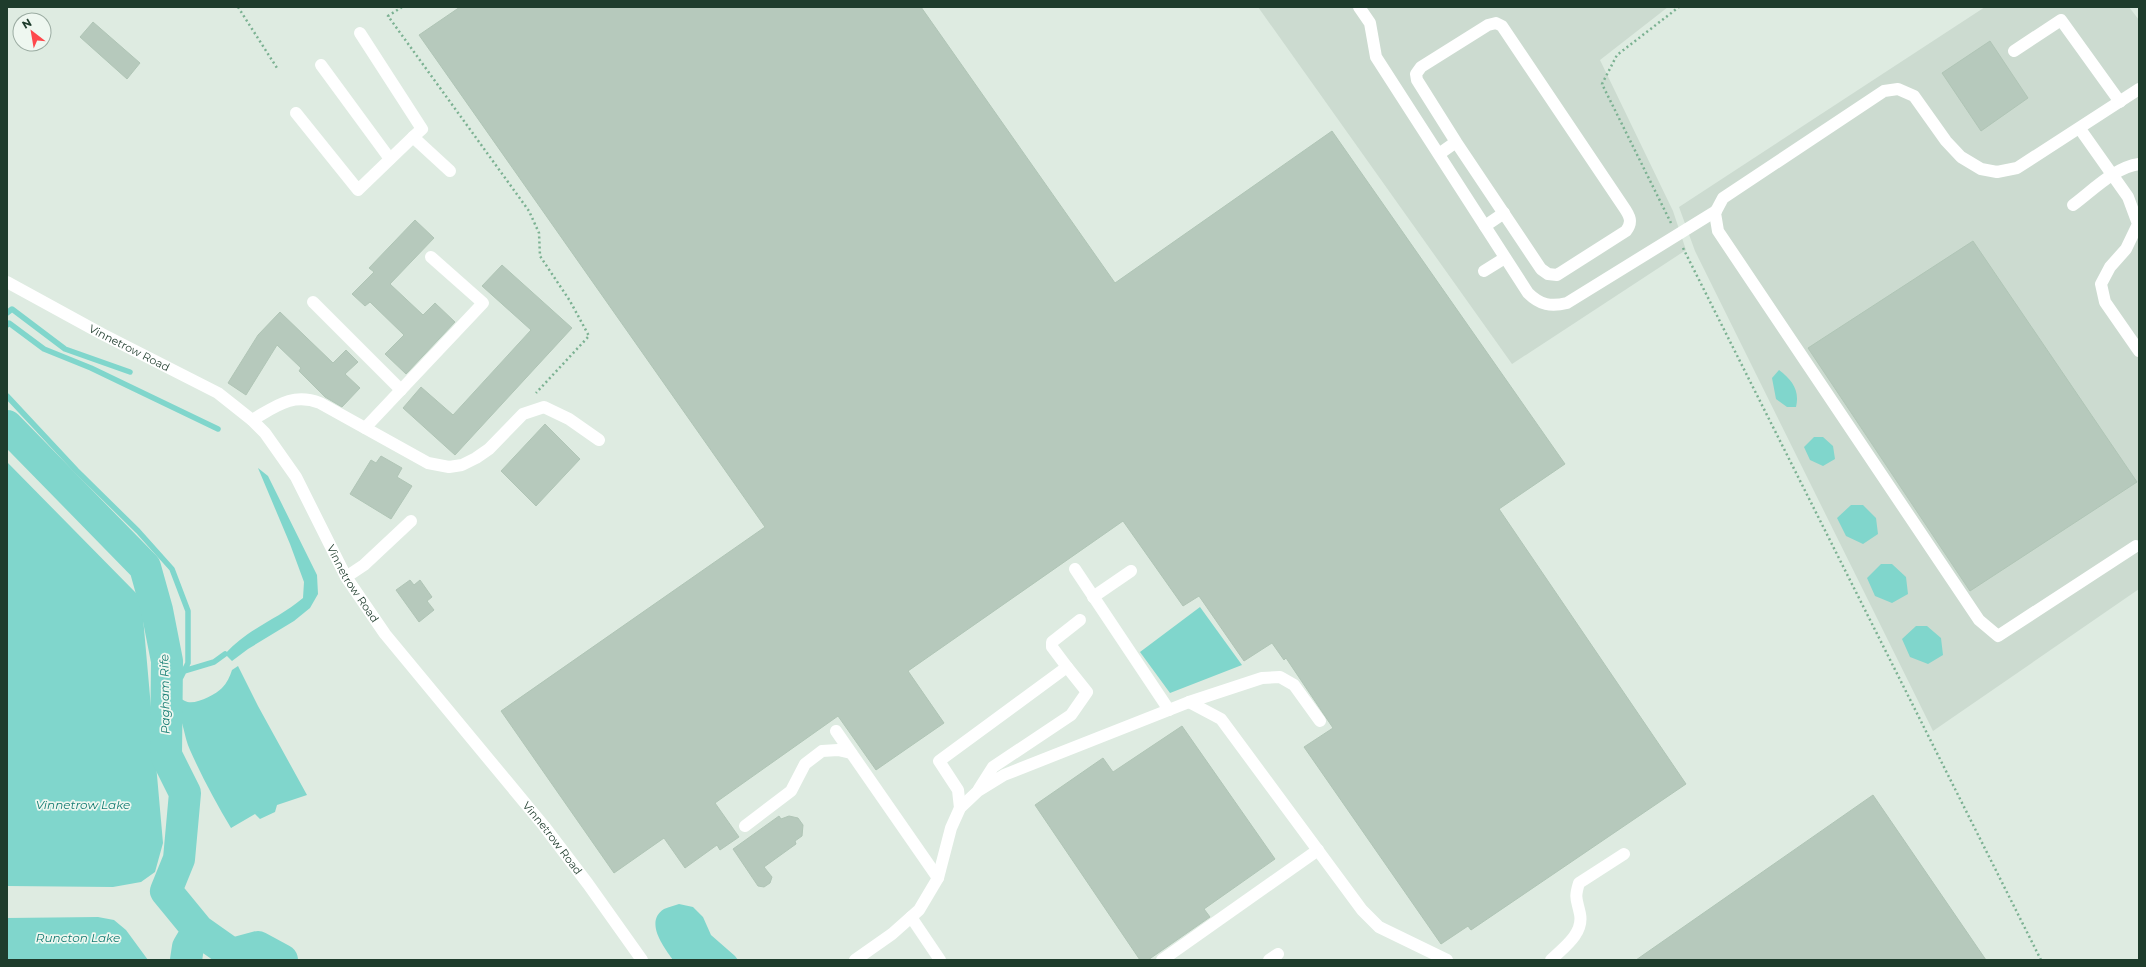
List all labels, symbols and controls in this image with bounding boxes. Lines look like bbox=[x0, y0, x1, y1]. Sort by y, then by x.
north arrow bbox=[12, 12, 52, 52]
text: N bbox=[19, 15, 34, 32]
street label: Vinnetrow Road bbox=[87, 321, 172, 374]
street label: Vinnetrow Road bbox=[324, 542, 382, 625]
water label: Pagham Rife bbox=[156, 654, 173, 734]
water label: Vinnetrow Lake bbox=[36, 797, 130, 812]
street label: Vinnetrow Road bbox=[520, 799, 585, 877]
water label: Runcton Lake bbox=[36, 930, 120, 945]

